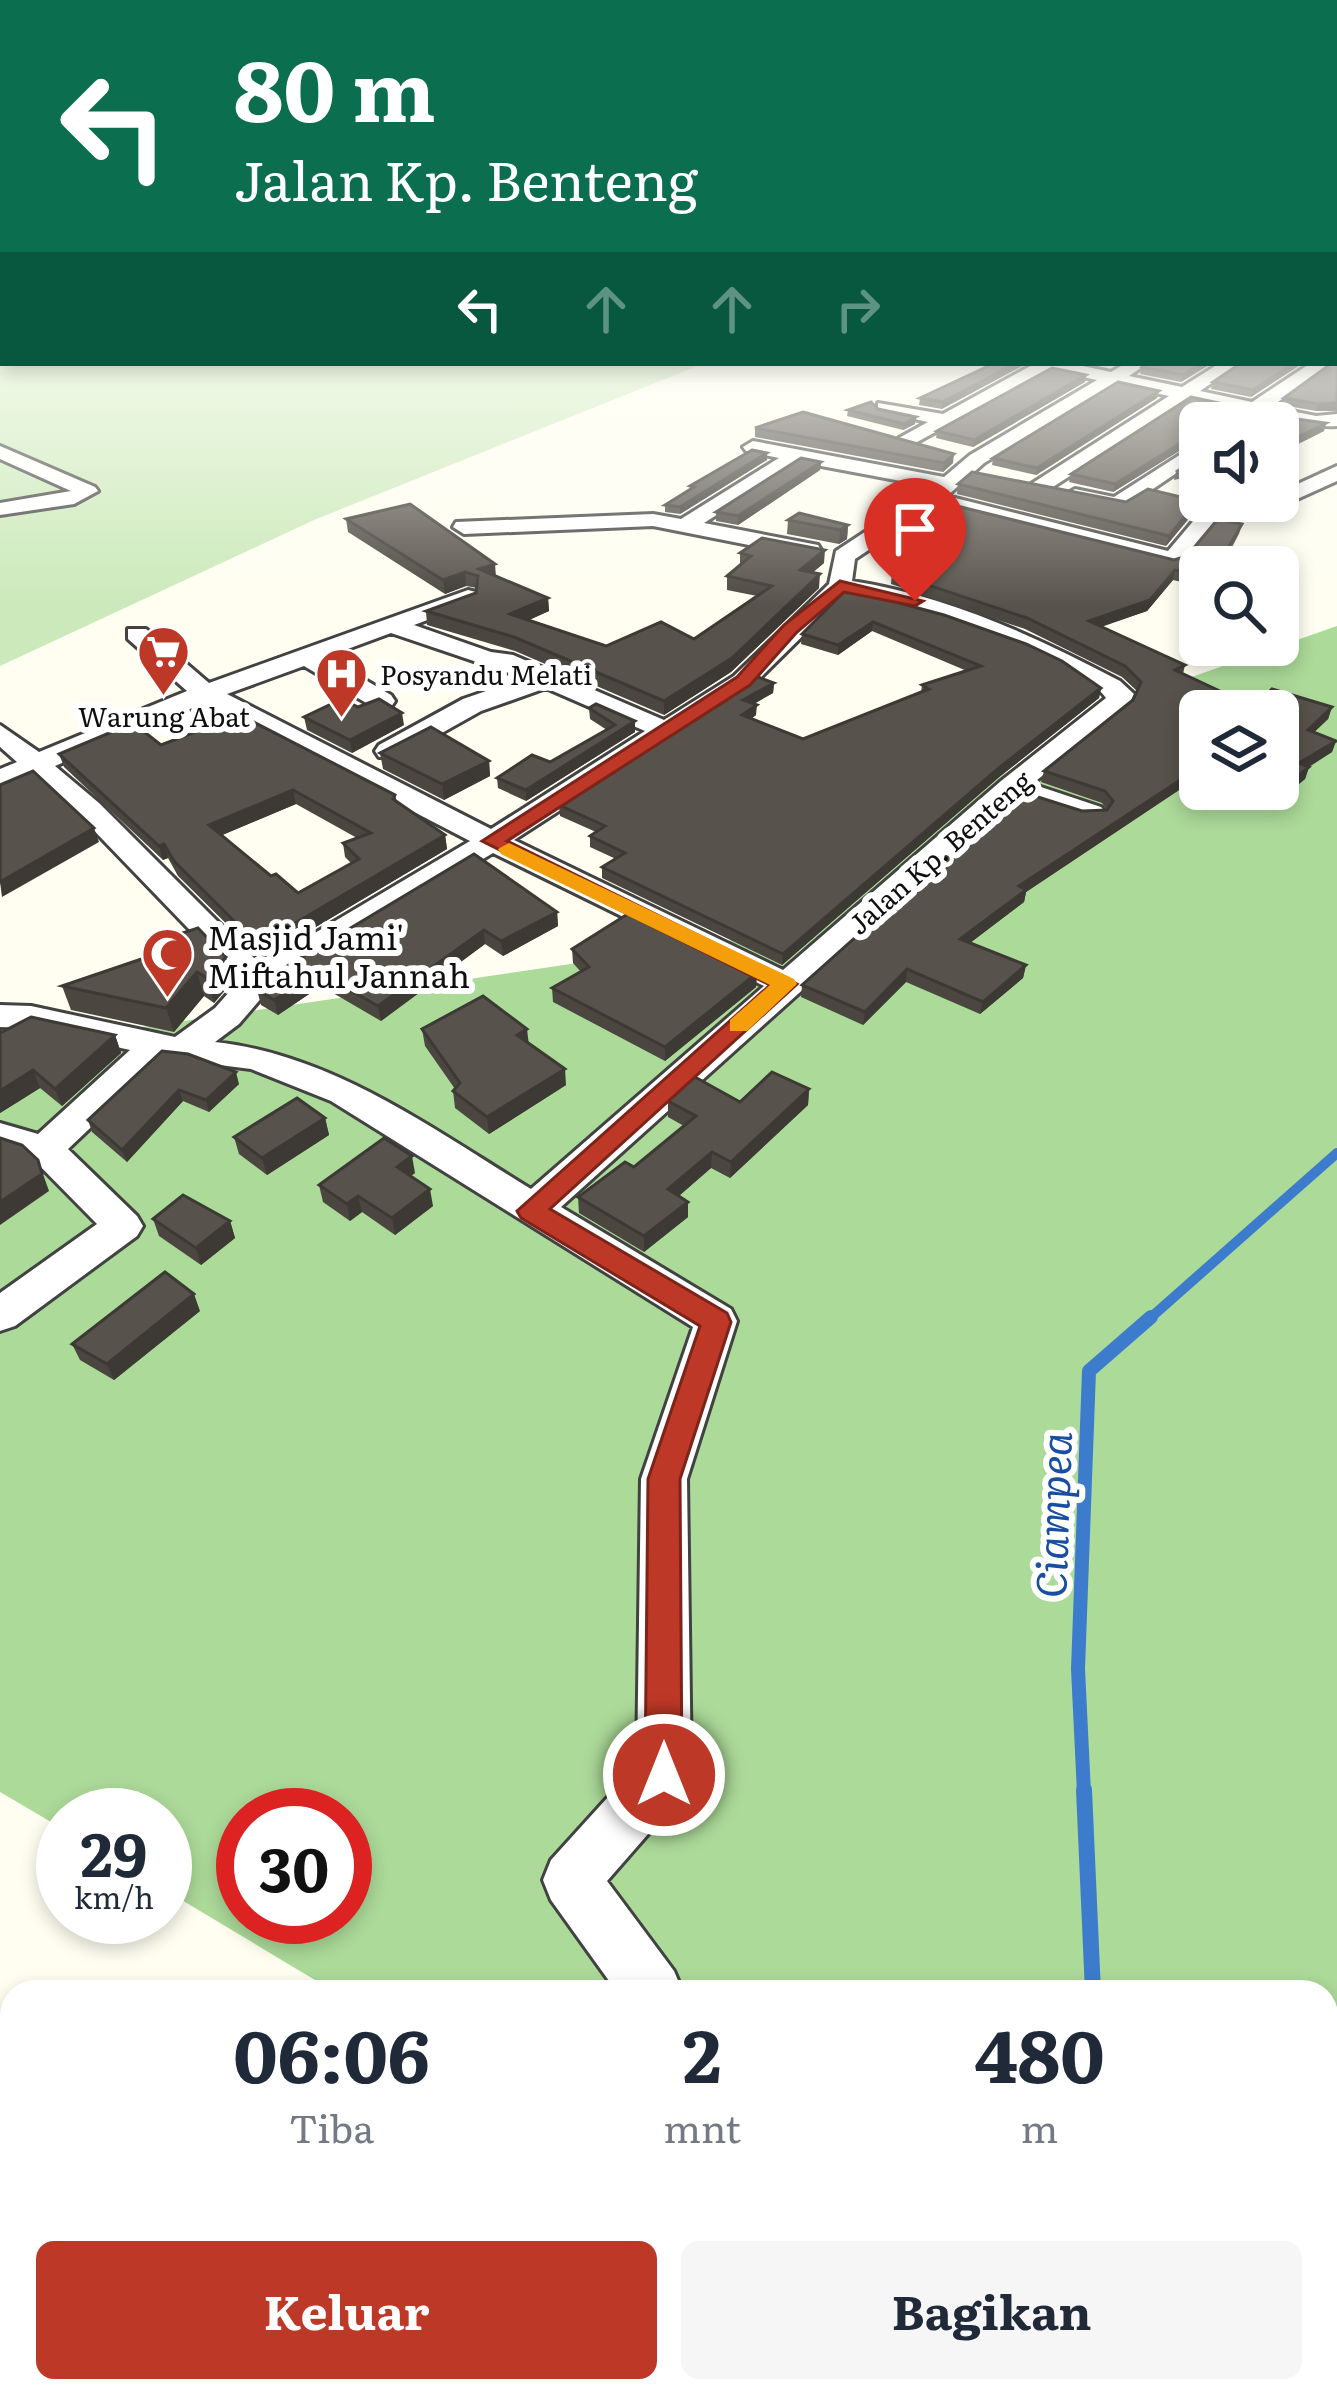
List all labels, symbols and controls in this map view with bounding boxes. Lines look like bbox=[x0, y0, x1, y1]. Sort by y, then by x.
text: 80 m bbox=[234, 23, 436, 148]
icon: left bbox=[36, 48, 192, 204]
text: Jalan Kp. Benteng bbox=[234, 137, 698, 218]
icon: left bbox=[447, 276, 513, 342]
icon: ahead bbox=[573, 276, 639, 342]
icon: ahead bbox=[699, 276, 765, 342]
icon: right bbox=[825, 276, 891, 342]
map controls bbox=[1179, 402, 1299, 810]
button: sound bbox=[1179, 402, 1299, 522]
pin bbox=[864, 478, 966, 601]
icon: arrive bbox=[882, 496, 948, 562]
button: search bbox=[1179, 546, 1299, 666]
supermarket icon: Warung Abat bbox=[136, 624, 192, 698]
hospital icon: Posyandu Melati bbox=[313, 645, 369, 719]
place label: Posyandu Melati bbox=[380, 653, 592, 693]
button: layers bbox=[1179, 690, 1299, 810]
place label: Warung Abat bbox=[78, 695, 250, 735]
street label: Jalan Kp. Benteng bbox=[838, 759, 1040, 942]
place label: Masjid Jami' Miftahul Jannah bbox=[207, 911, 470, 998]
mosque icon: Masjid Jami' Miftahul Jannah bbox=[140, 926, 196, 1000]
water label: Ciampea bbox=[1017, 1431, 1085, 1599]
position arrow bbox=[601, 1712, 727, 1838]
speed limit sign: 30 bbox=[216, 1788, 372, 1944]
text: 29 bbox=[81, 1806, 147, 1895]
text: km/h bbox=[74, 1874, 154, 1918]
text: 06:06 bbox=[233, 1998, 430, 2105]
text: 2 bbox=[683, 1998, 721, 2105]
text: 480 bbox=[974, 1998, 1105, 2105]
text: Tiba bbox=[289, 2097, 374, 2155]
text: mnt bbox=[663, 2097, 741, 2155]
text: m bbox=[1021, 2097, 1058, 2155]
button: Keluar bbox=[36, 2241, 657, 2379]
button: Bagikan bbox=[681, 2241, 1302, 2379]

